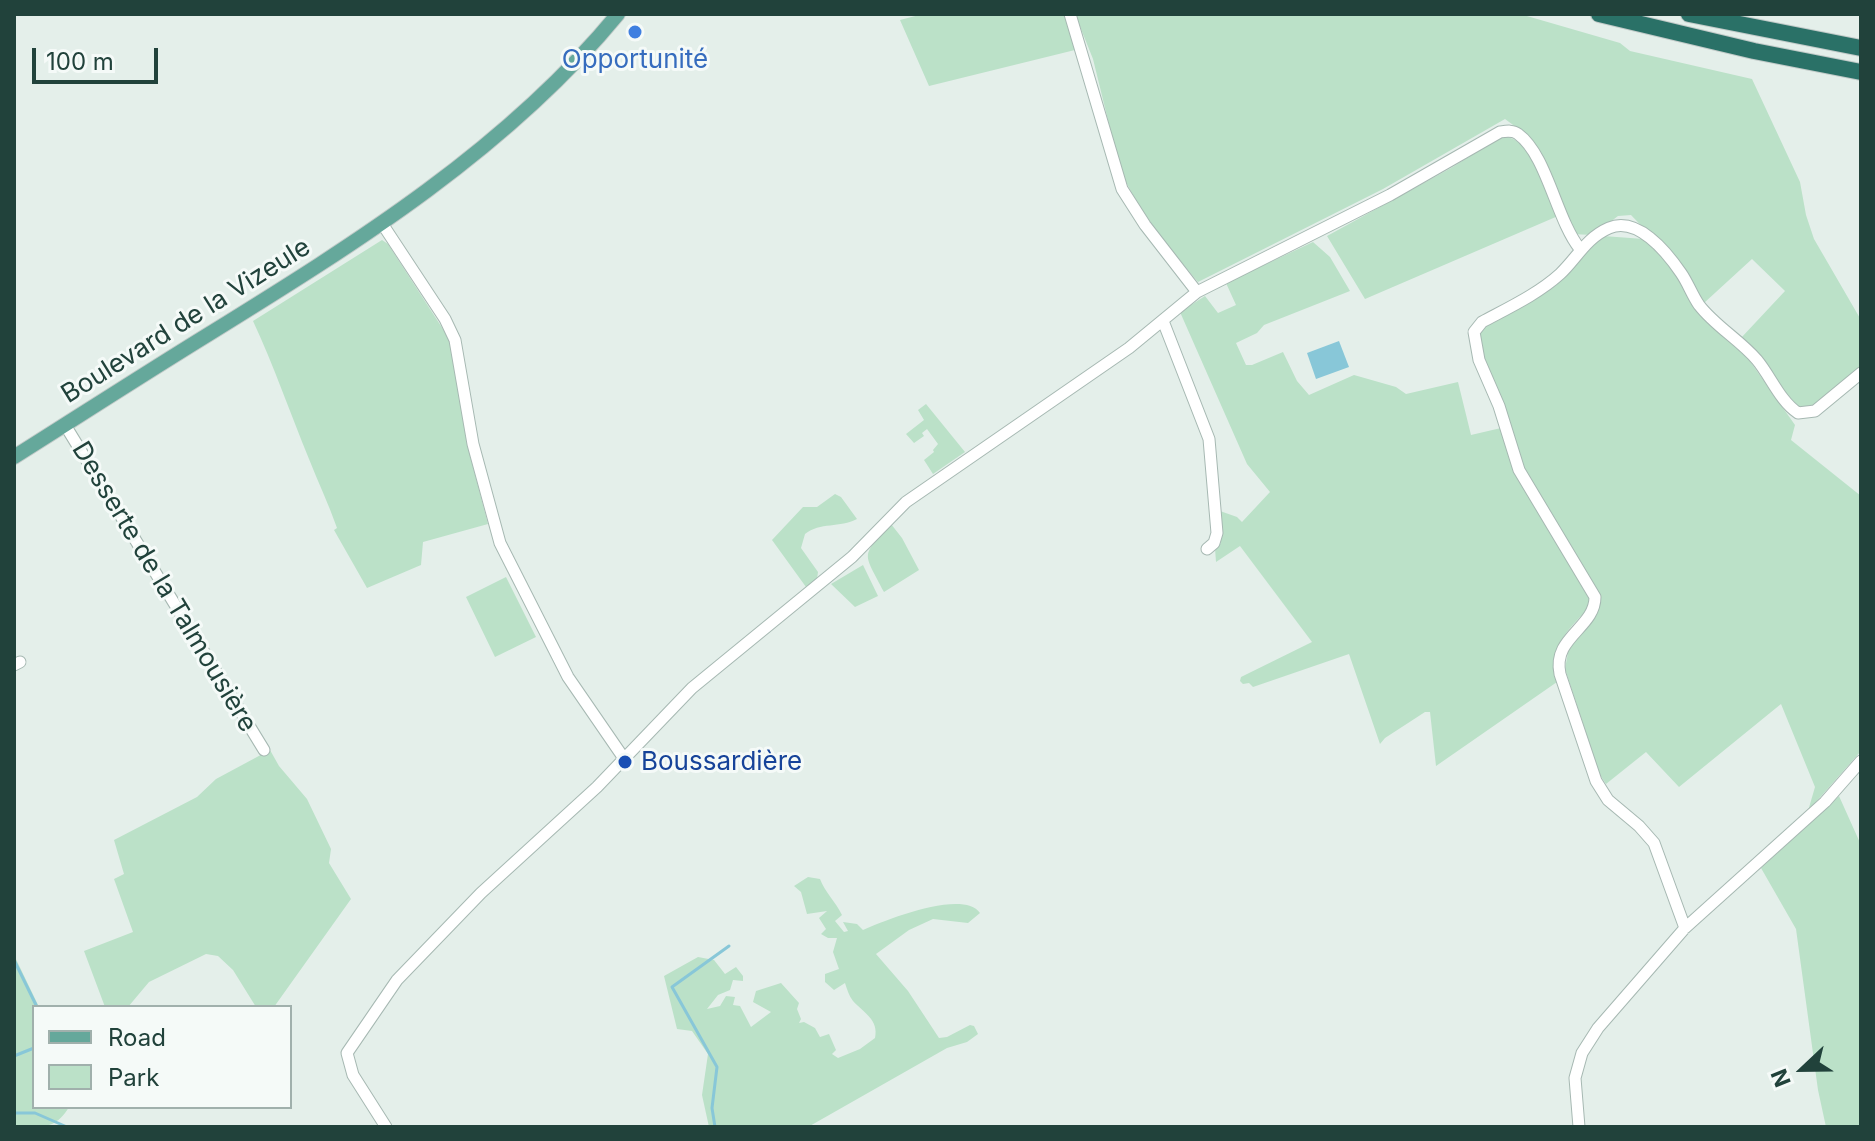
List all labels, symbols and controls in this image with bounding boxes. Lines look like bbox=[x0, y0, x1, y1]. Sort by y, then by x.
marker: Opportunité bbox=[626, 23, 644, 41]
scale bar bbox=[36, 32, 162, 82]
place label: Opportunité bbox=[562, 44, 708, 76]
text: 100 m bbox=[46, 47, 114, 76]
street label: Boulevard de la Vizeule bbox=[56, 232, 316, 410]
street label: Desserte de la Talmousière bbox=[65, 436, 263, 738]
place label: Boussardière bbox=[641, 746, 802, 778]
marker: Boussardière bbox=[616, 753, 634, 771]
legend bbox=[32, 1005, 292, 1109]
text: Road bbox=[108, 1023, 166, 1052]
north arrow bbox=[1763, 1029, 1843, 1109]
text: Park bbox=[108, 1063, 159, 1092]
text: N bbox=[1766, 1065, 1796, 1091]

